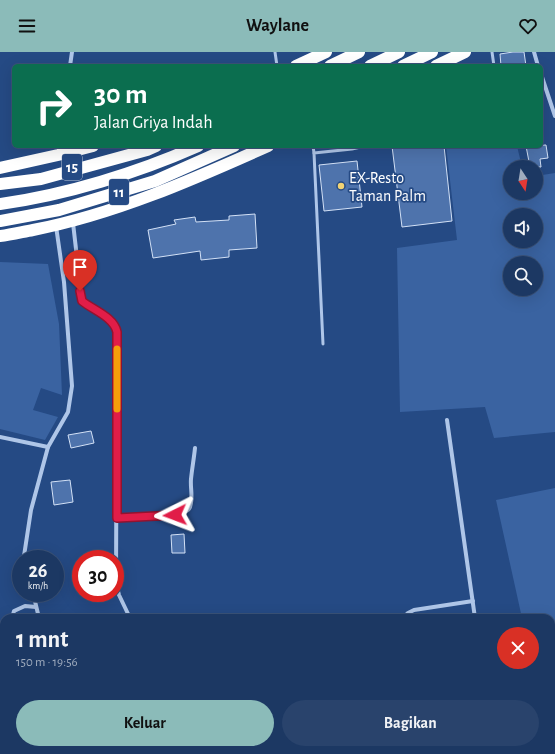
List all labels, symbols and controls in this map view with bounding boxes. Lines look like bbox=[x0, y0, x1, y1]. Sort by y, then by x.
icon: menu bbox=[16, 15, 38, 37]
icon: heart bbox=[517, 15, 539, 37]
text: Waylane bbox=[246, 17, 309, 35]
icon: right bbox=[28, 80, 80, 132]
text: 30 m bbox=[94, 81, 147, 109]
text: Jalan Griya Indah bbox=[94, 114, 213, 132]
road number: 15 bbox=[62, 154, 82, 180]
north arrow bbox=[503, 160, 543, 200]
map controls bbox=[503, 160, 543, 296]
place label: EX-Resto Taman Palm bbox=[349, 170, 426, 204]
road number: 11 bbox=[109, 179, 129, 205]
marker: EX-Resto Taman Palm bbox=[336, 181, 346, 191]
button: sound bbox=[503, 208, 543, 248]
pin bbox=[63, 250, 97, 291]
icon: arrive bbox=[69, 256, 91, 278]
button: search bbox=[503, 256, 543, 296]
position arrow bbox=[154, 494, 196, 536]
speed limit sign: 30 bbox=[72, 550, 124, 602]
text: 26 bbox=[28, 561, 48, 581]
text: km/h bbox=[28, 581, 48, 591]
button: close bbox=[497, 627, 539, 669]
text: 1 mnt bbox=[16, 628, 68, 652]
text: 150 m · 19:56 bbox=[16, 656, 78, 669]
button: Keluar bbox=[16, 700, 274, 746]
button: Bagikan bbox=[282, 700, 539, 746]

